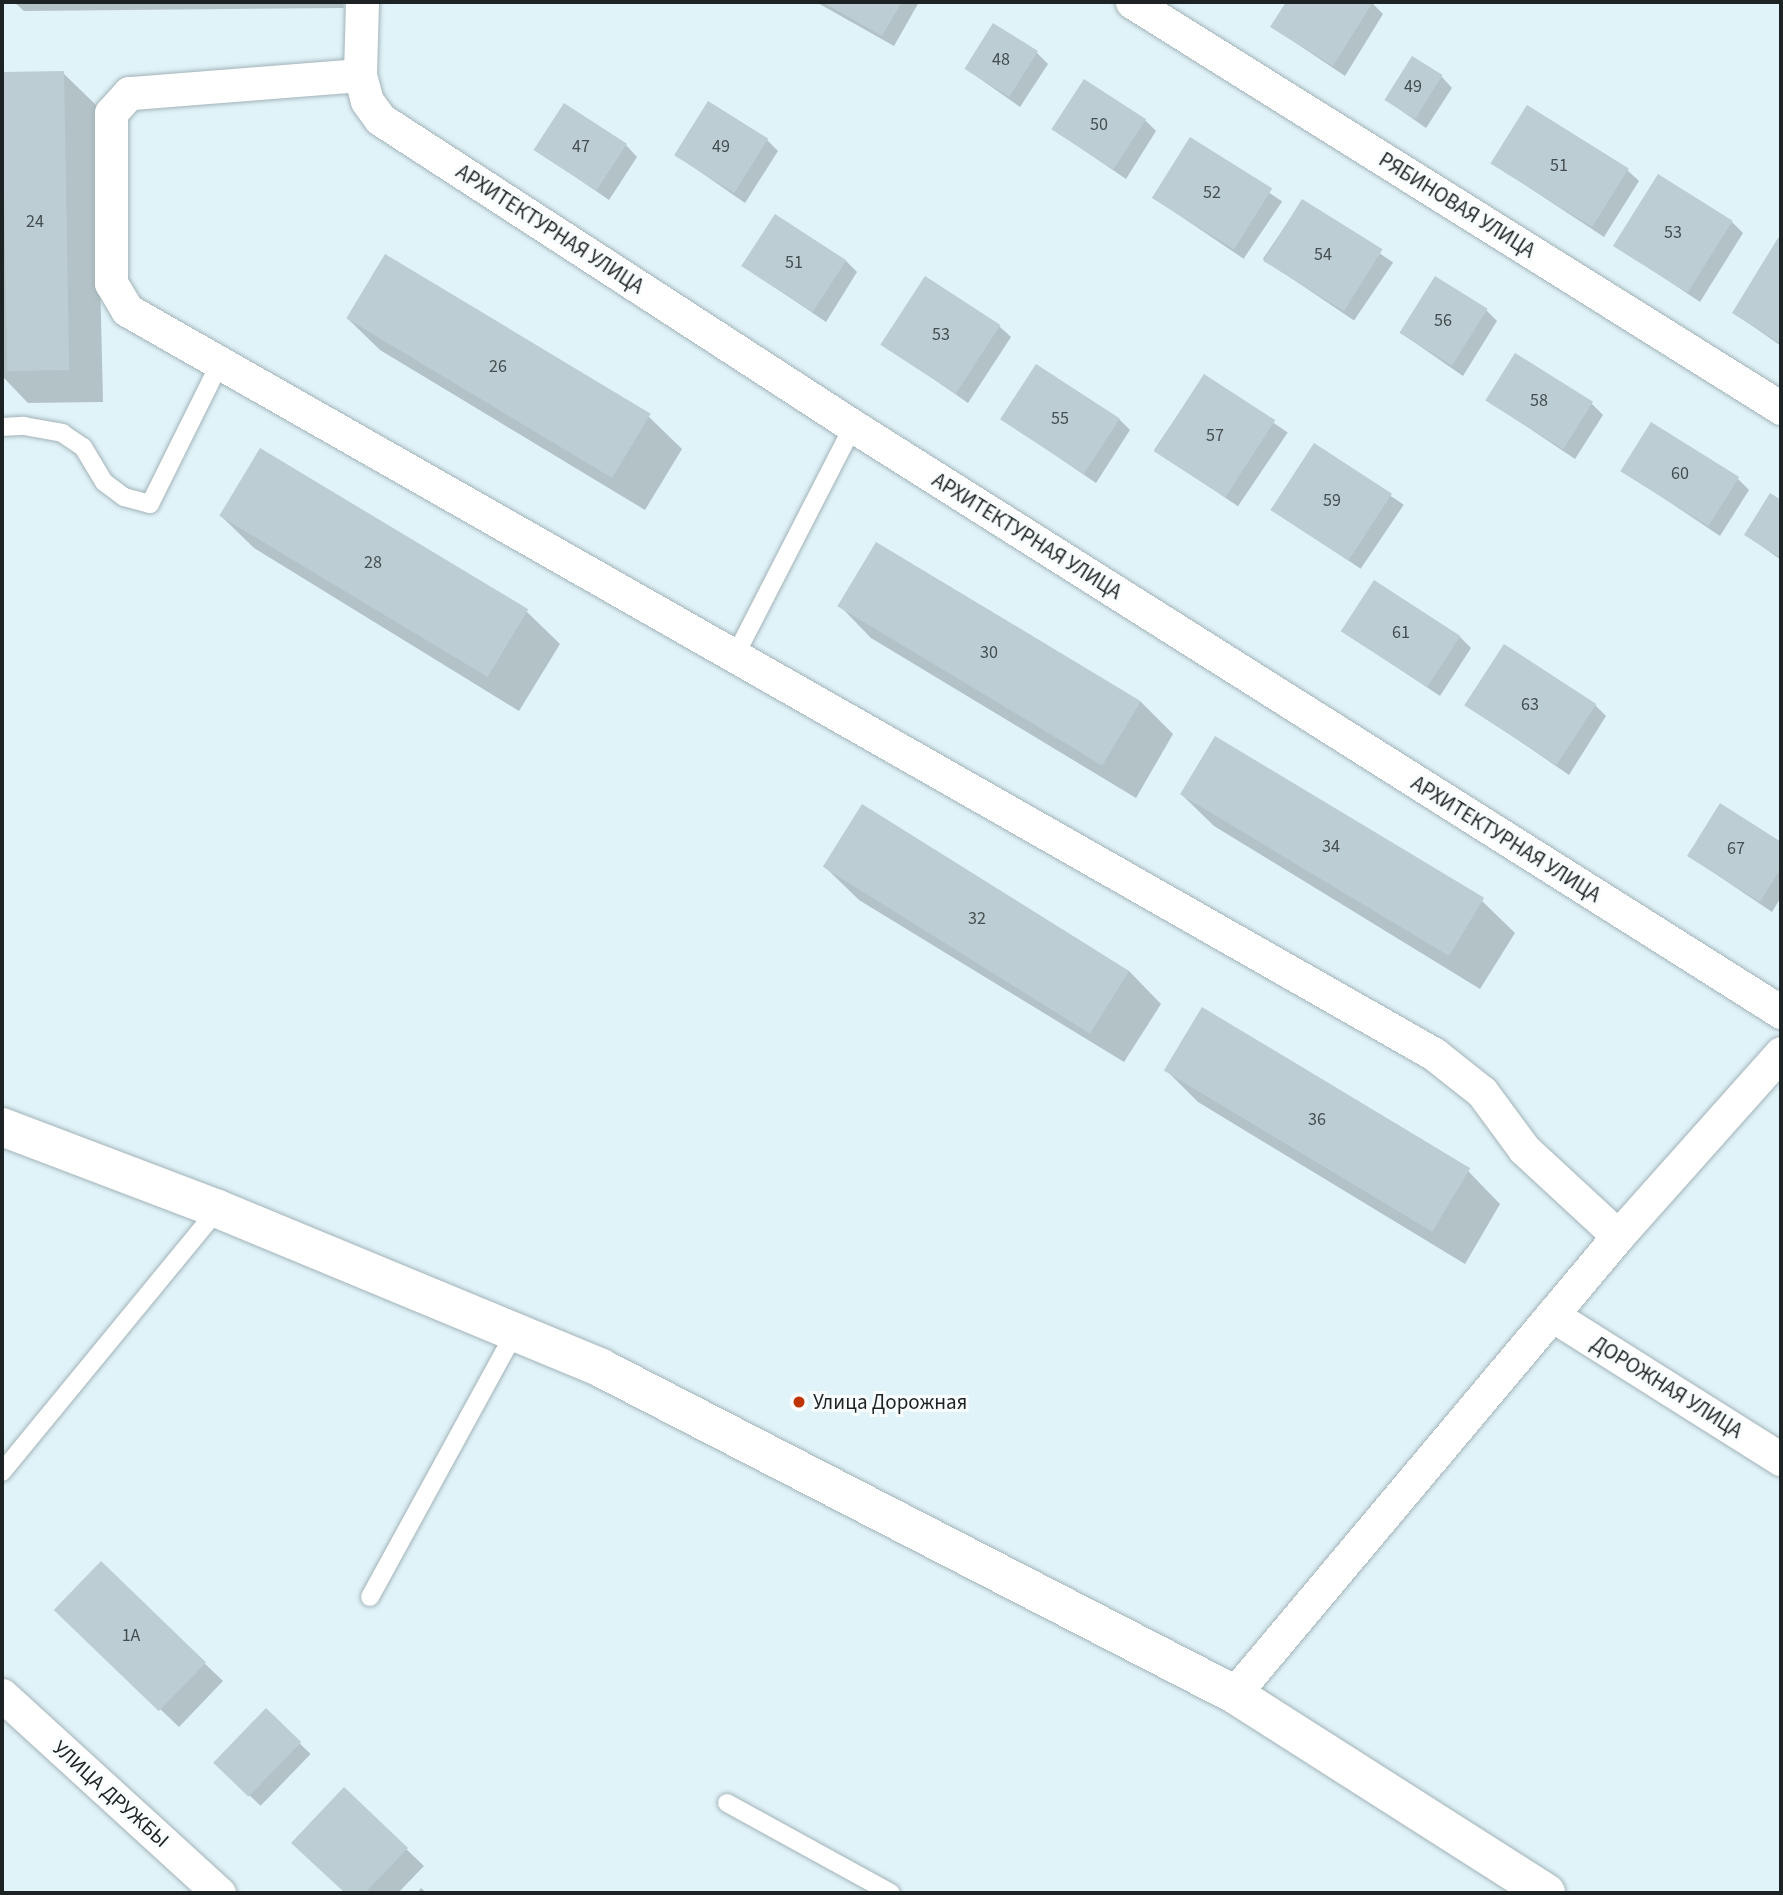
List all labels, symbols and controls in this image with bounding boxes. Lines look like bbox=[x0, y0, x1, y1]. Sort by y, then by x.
house number: 48 bbox=[992, 49, 1010, 71]
house number: 49 bbox=[1404, 76, 1422, 98]
house number: 50 bbox=[1090, 114, 1108, 136]
house number: 47 bbox=[572, 136, 590, 158]
house number: 49 bbox=[712, 136, 730, 158]
street label: РЯБИНОВАЯ УЛИЦА bbox=[1374, 147, 1540, 263]
house number: 51 bbox=[1550, 155, 1568, 177]
street label: АРХИТЕКТУРНАЯ УЛИЦА bbox=[451, 159, 649, 299]
house number: 52 bbox=[1203, 182, 1221, 204]
house number: 24 bbox=[26, 211, 44, 233]
house number: 53 bbox=[1664, 222, 1682, 244]
house number: 54 bbox=[1314, 244, 1332, 266]
house number: 51 bbox=[785, 252, 803, 274]
house number: 56 bbox=[1434, 310, 1452, 332]
house number: 53 bbox=[932, 324, 950, 346]
house number: 26 bbox=[489, 356, 507, 378]
house number: 58 bbox=[1530, 390, 1548, 412]
house number: 55 bbox=[1051, 408, 1069, 430]
house number: 57 bbox=[1206, 425, 1224, 447]
house number: 60 bbox=[1671, 463, 1689, 485]
street label: АРХИТЕКТУРНАЯ УЛИЦА bbox=[928, 467, 1126, 605]
house number: 59 bbox=[1323, 490, 1341, 512]
house number: 28 bbox=[364, 552, 382, 574]
house number: 61 bbox=[1392, 622, 1410, 644]
house number: 30 bbox=[980, 642, 998, 664]
house number: 63 bbox=[1521, 694, 1539, 716]
street label: АРХИТЕКТУРНАЯ УЛИЦА bbox=[1407, 770, 1605, 908]
house number: 34 bbox=[1322, 836, 1340, 858]
house number: 67 bbox=[1727, 838, 1745, 860]
house number: 32 bbox=[968, 908, 986, 930]
house number: 36 bbox=[1308, 1109, 1326, 1131]
street label: ДОРОЖНАЯ УЛИЦА bbox=[1587, 1330, 1747, 1444]
place label: Улица Дорожная bbox=[813, 1389, 967, 1415]
marker: Улица Дорожная bbox=[791, 1394, 807, 1410]
house number: 1А bbox=[122, 1625, 140, 1647]
street label: УЛИЦА ДРУЖБЫ bbox=[48, 1735, 174, 1853]

